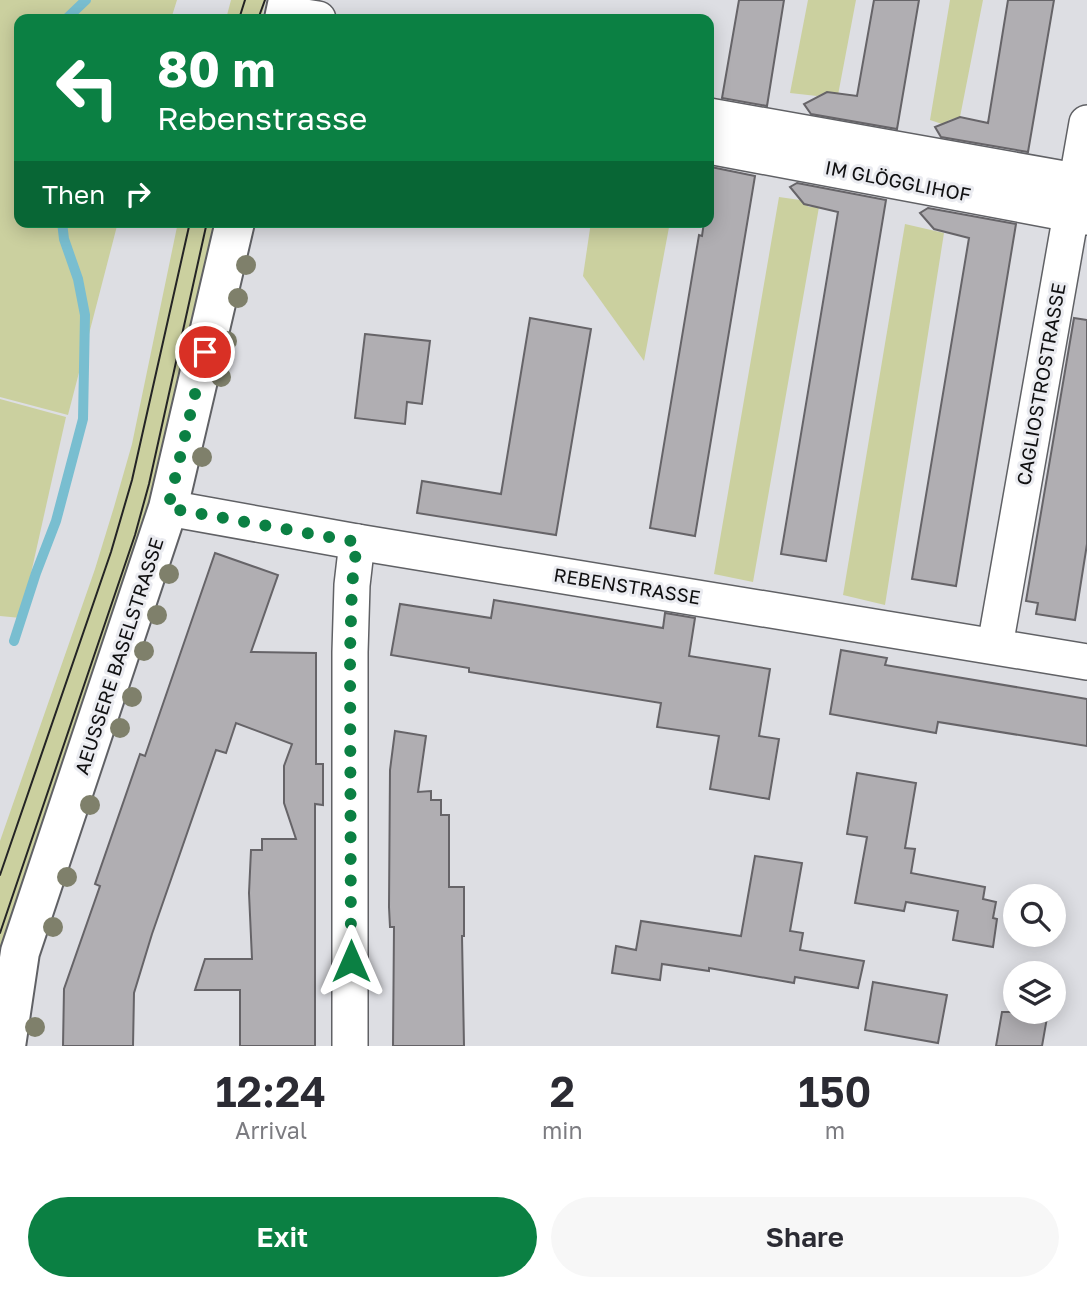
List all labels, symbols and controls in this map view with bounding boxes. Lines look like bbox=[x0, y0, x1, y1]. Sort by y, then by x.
text: 80 m bbox=[157, 39, 275, 98]
icon: left bbox=[42, 42, 133, 133]
text: Rebenstrasse bbox=[157, 99, 367, 137]
street label: IM GLÖGGLIHOF bbox=[823, 155, 973, 206]
icon: right bbox=[119, 175, 157, 213]
text: Then bbox=[42, 179, 105, 210]
street label: CAGLIOSTROSTRASSE bbox=[1011, 281, 1070, 487]
pin bbox=[175, 322, 235, 382]
icon: arrive bbox=[186, 333, 224, 371]
street label: AEUSSERE BASELSTRASSE bbox=[69, 535, 168, 777]
street label: REBENSTRASSE bbox=[552, 563, 702, 608]
map controls bbox=[1003, 884, 1066, 1024]
button: search bbox=[1003, 884, 1066, 947]
position arrow bbox=[314, 924, 388, 998]
button: layers bbox=[1003, 961, 1066, 1024]
text: 12:24 bbox=[216, 1066, 326, 1116]
text: 2 bbox=[550, 1066, 575, 1116]
text: 150 bbox=[798, 1066, 871, 1116]
text: Arrival bbox=[235, 1116, 307, 1144]
text: min bbox=[542, 1116, 583, 1144]
text: m bbox=[825, 1116, 845, 1144]
button: Exit bbox=[28, 1197, 537, 1277]
button: Share bbox=[551, 1197, 1059, 1277]

